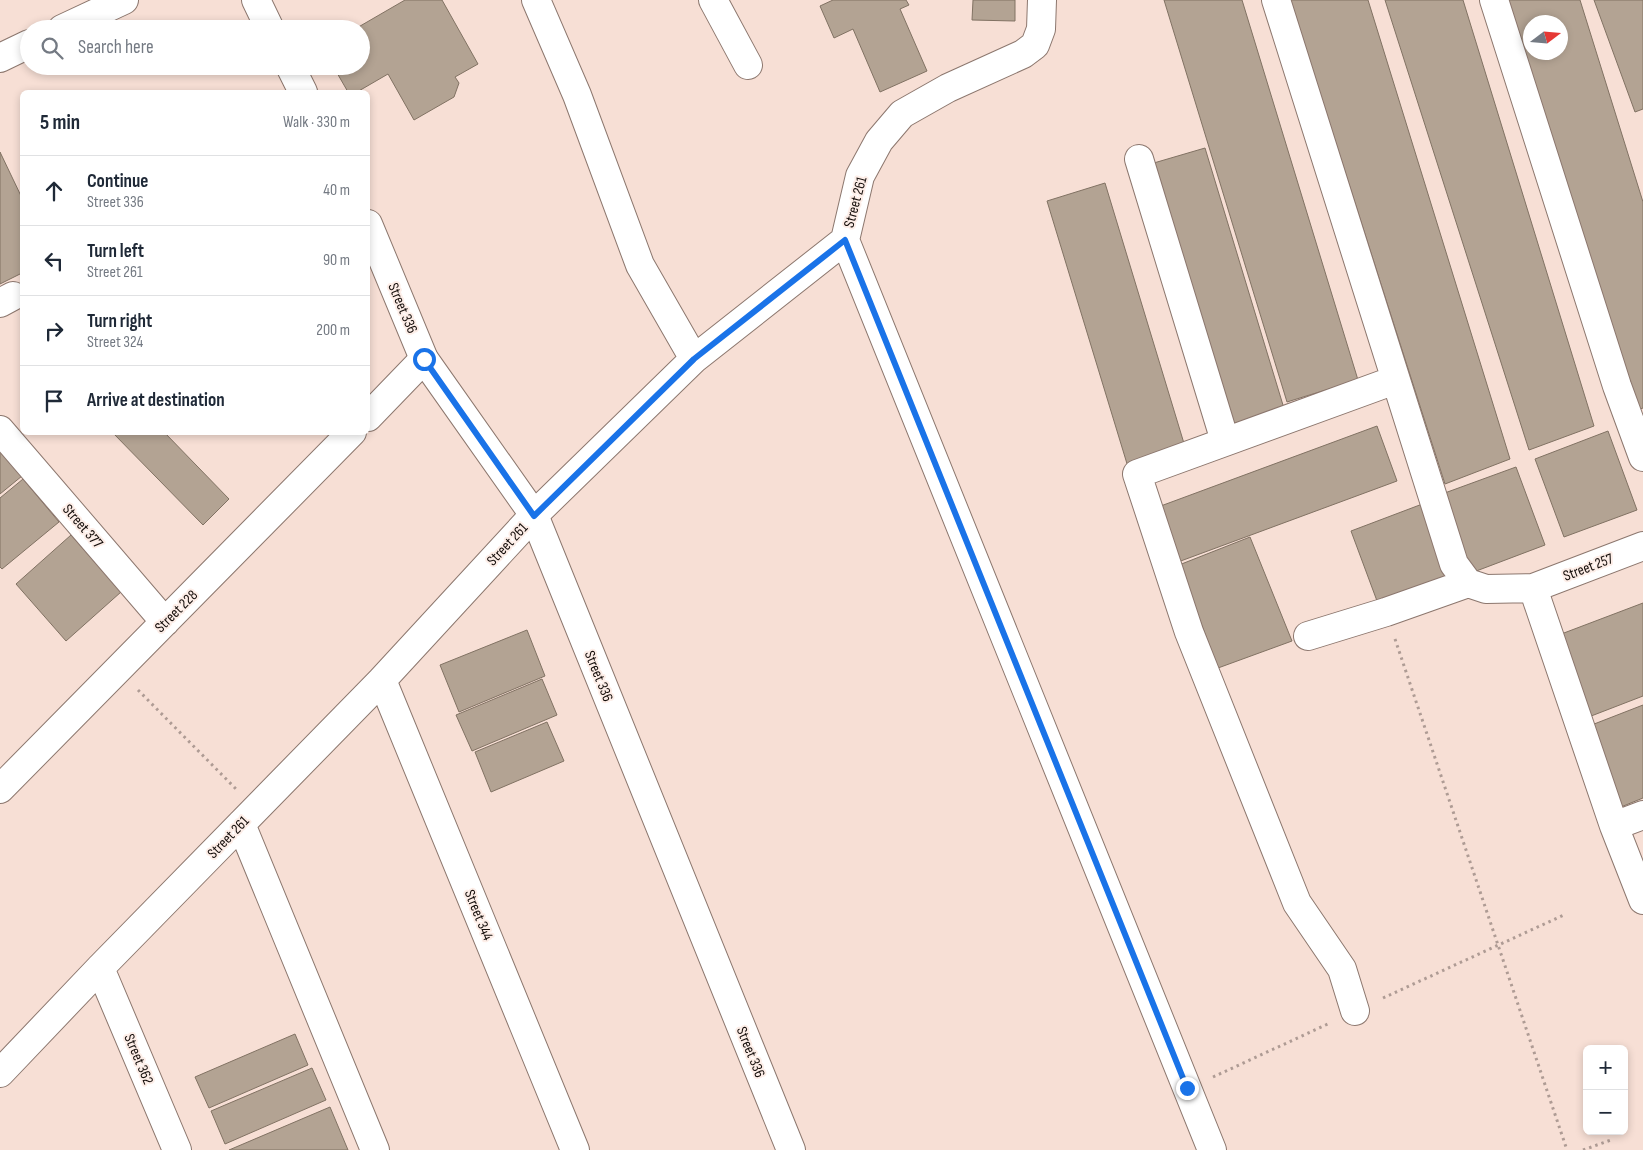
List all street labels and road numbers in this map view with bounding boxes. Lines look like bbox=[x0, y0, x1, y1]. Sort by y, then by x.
street label: Street 261 bbox=[840, 174, 872, 230]
street label: Street 336 bbox=[383, 280, 422, 336]
street label: Street 377 bbox=[58, 500, 107, 552]
street label: Street 261 bbox=[483, 518, 533, 570]
street label: Street 257 bbox=[1560, 549, 1616, 586]
street label: Street 228 bbox=[151, 586, 202, 637]
street label: Street 336 bbox=[580, 648, 617, 704]
street label: Street 261 bbox=[203, 811, 254, 863]
street label: Street 344 bbox=[460, 887, 497, 943]
street label: Street 336 bbox=[732, 1024, 769, 1080]
street label: Street 362 bbox=[119, 1031, 158, 1087]

